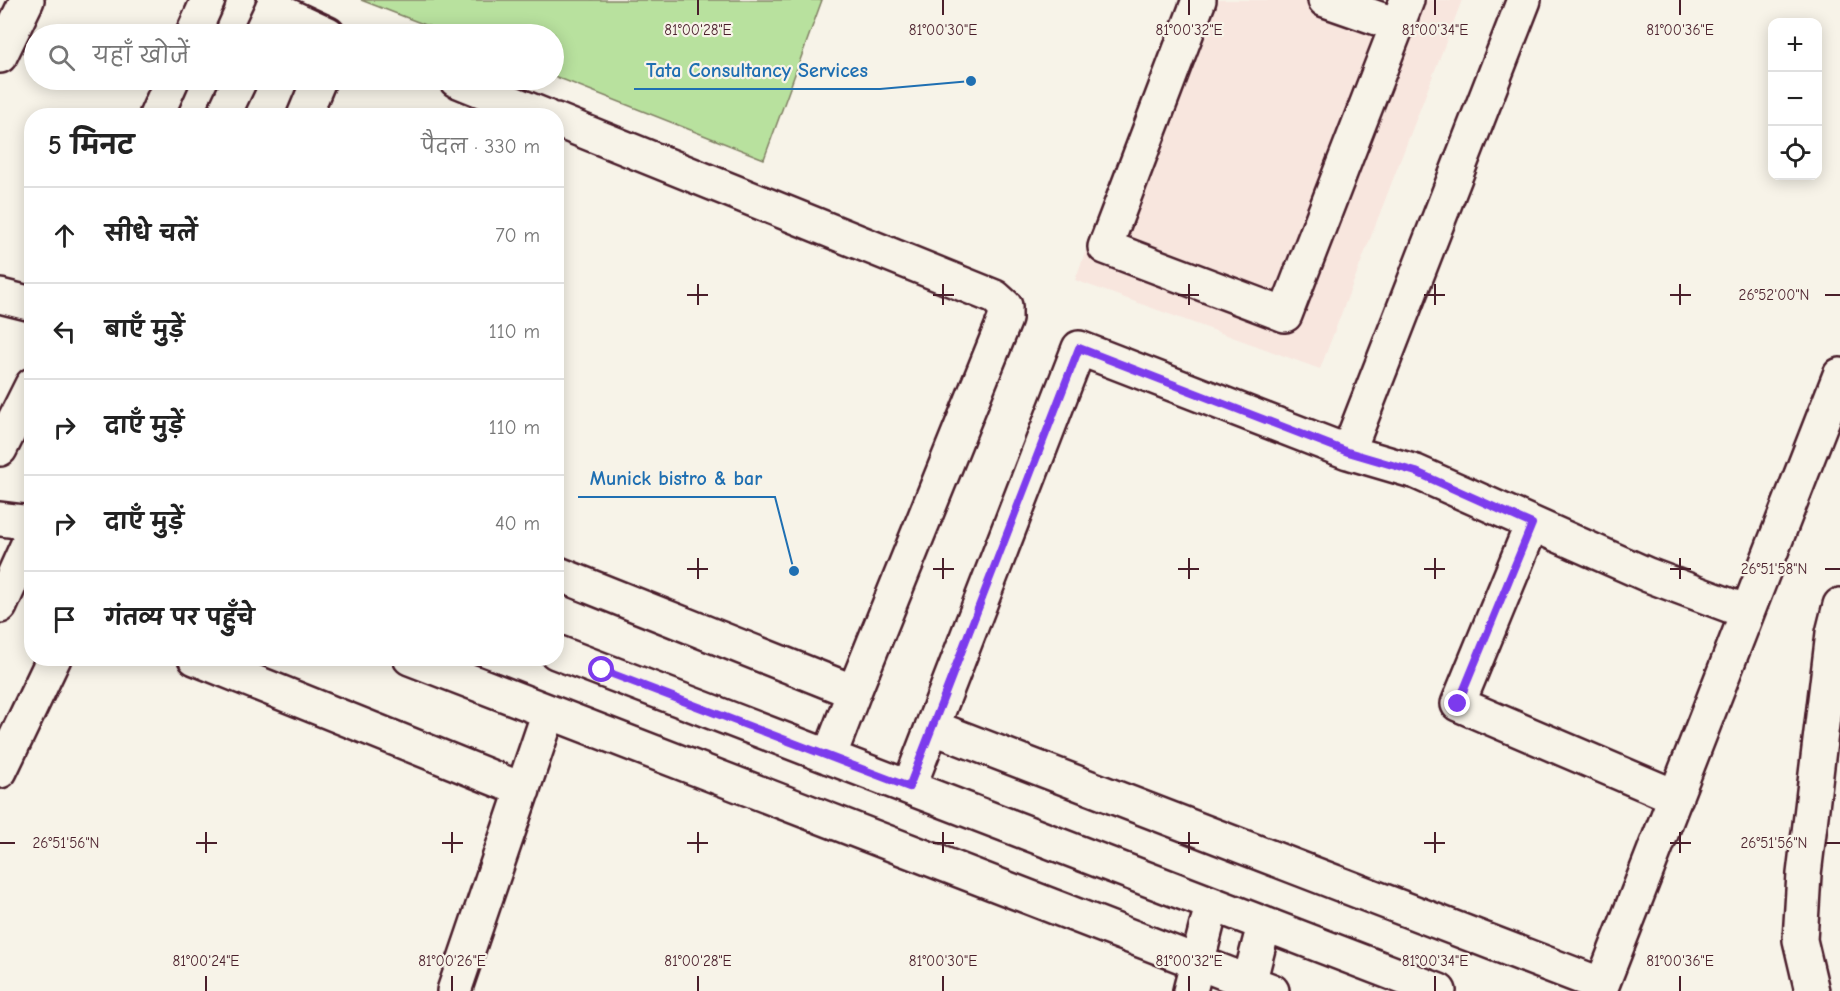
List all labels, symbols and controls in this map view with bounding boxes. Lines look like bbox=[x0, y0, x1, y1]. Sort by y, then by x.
map controls bbox=[1768, 18, 1822, 180]
button: + bbox=[1768, 18, 1822, 72]
text: 81°00'28"E bbox=[664, 21, 732, 39]
text: 81°00'30"E bbox=[909, 21, 977, 39]
text: 81°00'32"E bbox=[1155, 21, 1223, 39]
text: 81°00'34"E bbox=[1402, 21, 1468, 39]
text: 81°00'36"E bbox=[1646, 21, 1714, 39]
search box bbox=[24, 24, 564, 90]
icon: search bbox=[45, 41, 78, 74]
text: यहाँ खोजें bbox=[93, 43, 189, 69]
callout: Tata Consultancy Services bbox=[634, 51, 880, 89]
text: Tata Consultancy Services bbox=[646, 59, 868, 82]
button: − bbox=[1768, 72, 1822, 126]
button: locate bbox=[1768, 126, 1822, 180]
text: 5 मिनट bbox=[48, 131, 134, 161]
text: पैदल · 330 m bbox=[421, 135, 540, 158]
icon: ahead bbox=[48, 219, 81, 252]
text: सीधे चलें bbox=[105, 221, 197, 247]
text: 70 m bbox=[495, 224, 540, 247]
text: 26°52'00"N bbox=[1739, 286, 1809, 304]
icon: left bbox=[48, 315, 81, 348]
text: बाएँ मुड़ें bbox=[105, 317, 184, 343]
text: 110 m bbox=[489, 320, 540, 343]
icon: right bbox=[48, 411, 81, 444]
text: दाएँ मुड़ें bbox=[105, 413, 184, 439]
text: 110 m bbox=[489, 416, 540, 439]
callout: Munick bistro & bar bbox=[578, 459, 775, 497]
text: Munick bistro & bar bbox=[590, 467, 762, 490]
icon: right bbox=[48, 507, 81, 540]
text: दाएँ मुड़ें bbox=[105, 509, 184, 535]
text: 40 m bbox=[495, 512, 540, 535]
text: 26°51'58"N bbox=[1741, 560, 1807, 578]
icon: arrive bbox=[48, 603, 81, 636]
text: गंतव्य पर पहुँचे bbox=[105, 605, 254, 631]
route start bbox=[588, 656, 614, 682]
route end bbox=[1444, 690, 1470, 716]
text: 26°51'56"N bbox=[33, 834, 99, 852]
text: 26°51'56"N bbox=[1741, 834, 1807, 852]
text: 81°00'24"E bbox=[173, 952, 239, 970]
text: 81°00'26"E bbox=[418, 952, 486, 970]
text: 81°00'28"E bbox=[664, 952, 732, 970]
text: 81°00'30"E bbox=[909, 952, 977, 970]
text: 81°00'32"E bbox=[1155, 952, 1223, 970]
text: 81°00'34"E bbox=[1402, 952, 1468, 970]
text: 81°00'36"E bbox=[1646, 952, 1714, 970]

